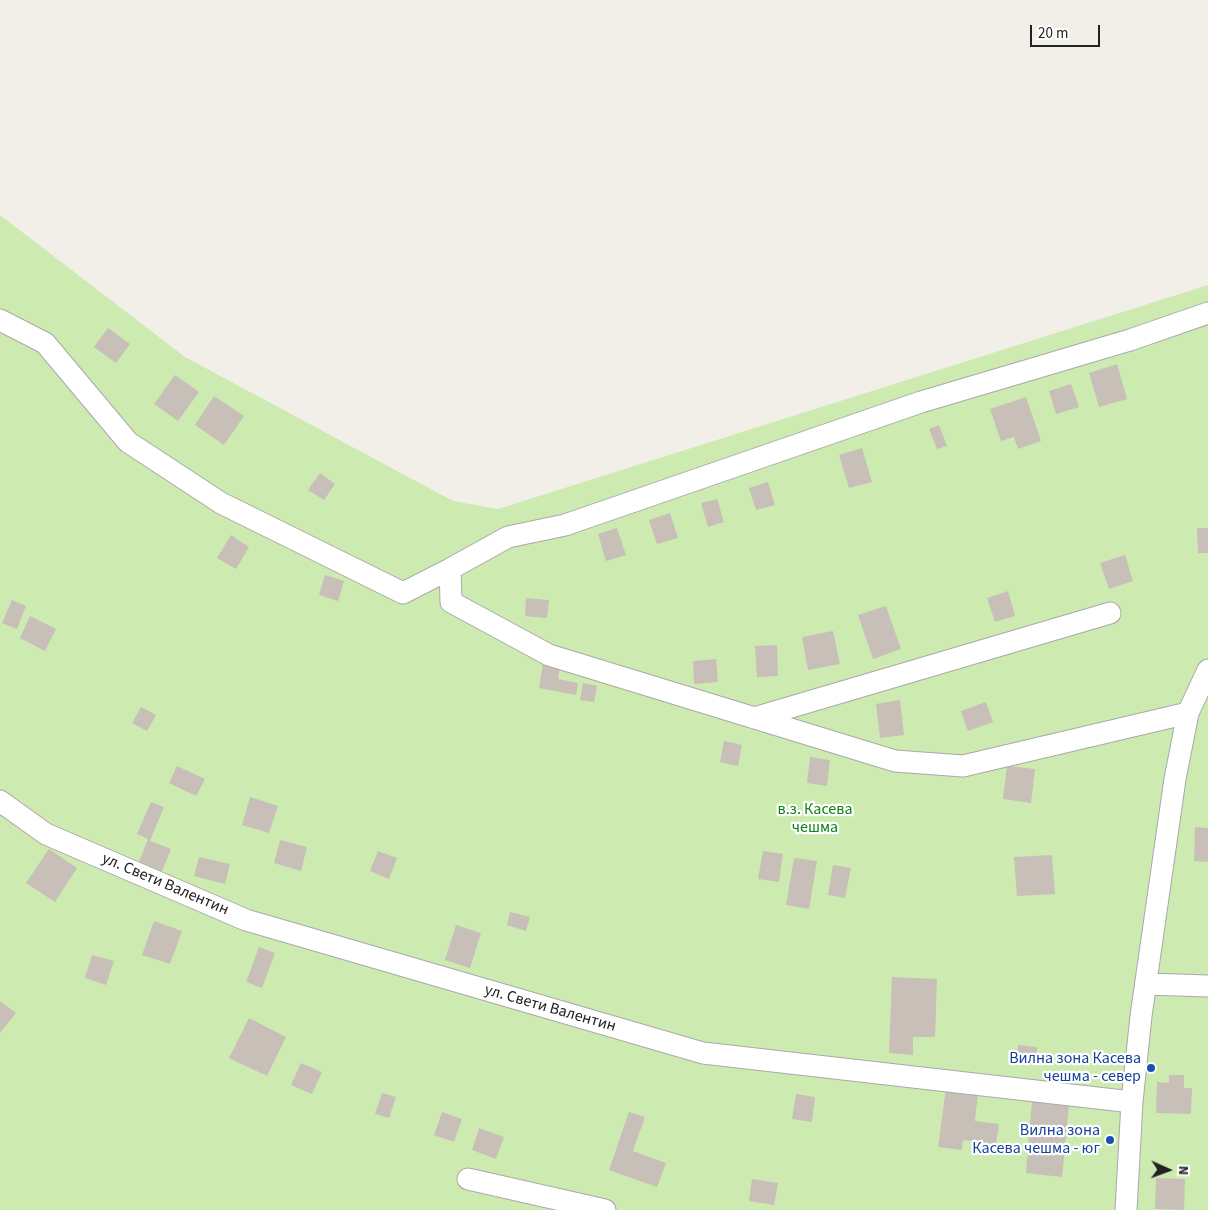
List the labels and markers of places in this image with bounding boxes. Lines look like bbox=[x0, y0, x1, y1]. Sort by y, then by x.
place label: Вилна зона Касева чешма - север bbox=[1009, 1049, 1141, 1087]
marker: Вилна зона Касева чешма - север bbox=[1145, 1062, 1157, 1074]
place label: Вилна зона Касева чешма - юг bbox=[972, 1121, 1100, 1159]
marker: Вилна зона Касева чешма - юг bbox=[1104, 1134, 1116, 1146]

